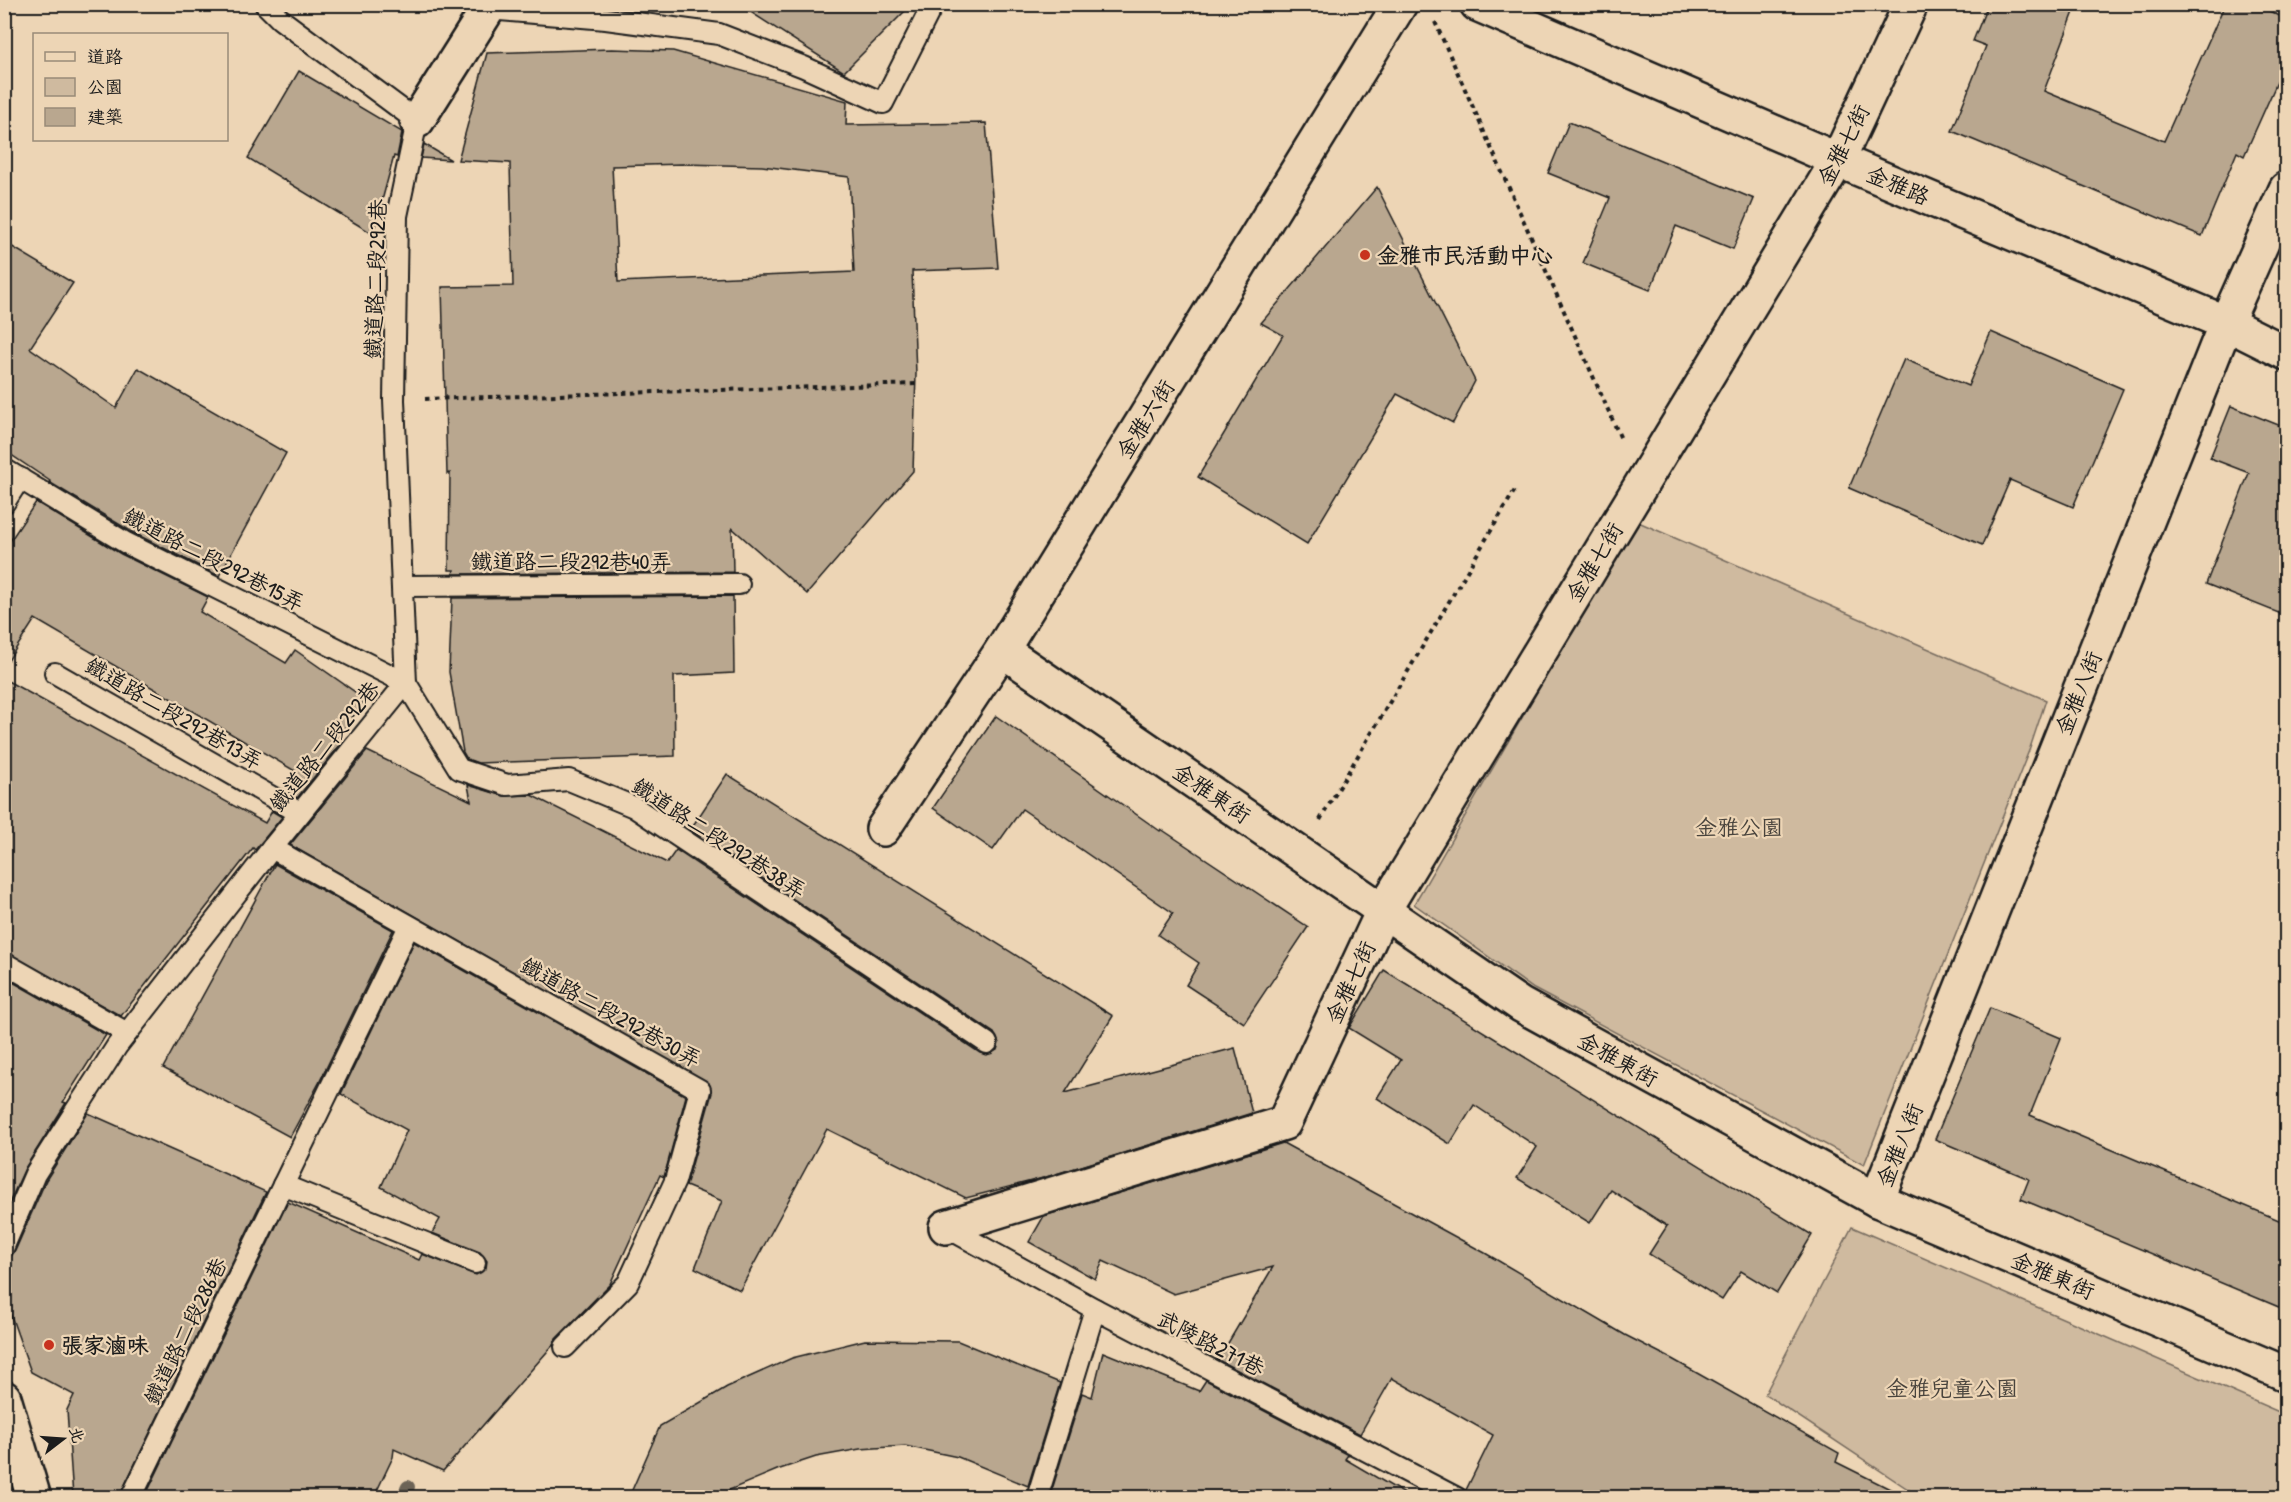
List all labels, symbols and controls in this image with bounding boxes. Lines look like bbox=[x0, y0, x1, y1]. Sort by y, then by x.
legend bbox=[33, 33, 228, 141]
text: 道路 bbox=[87, 44, 123, 69]
text: 公園 bbox=[87, 74, 123, 99]
street label: 金雅七街 bbox=[1810, 99, 1876, 191]
text: 建築 bbox=[87, 104, 123, 129]
street label: 金雅路 bbox=[1862, 158, 1934, 212]
street label: 鐵道路二段292巷 bbox=[357, 198, 393, 360]
place label: 金雅市民活動中心 bbox=[1377, 240, 1553, 270]
marker: 金雅市民活動中心 bbox=[1358, 248, 1372, 262]
street label: 金雅六街 bbox=[1109, 374, 1181, 464]
street label: 鐵道路二段292巷15弄 bbox=[118, 500, 310, 618]
street label: 金雅七街 bbox=[1558, 517, 1630, 607]
street label: 鐵道路二段292巷40弄 bbox=[471, 546, 671, 576]
street label: 金雅八街 bbox=[2048, 647, 2108, 739]
street label: 鐵道路二段292巷13弄 bbox=[80, 650, 268, 776]
street label: 鐵道路二段292巷 bbox=[262, 674, 386, 818]
street label: 金雅東街 bbox=[1167, 756, 1257, 830]
street label: 鐵道路二段292巷38弄 bbox=[626, 770, 812, 906]
park label: 金雅公園 bbox=[1695, 812, 1783, 842]
street label: 金雅七街 bbox=[1318, 936, 1382, 1028]
street label: 鐵道路二段292巷30弄 bbox=[515, 950, 707, 1074]
street label: 金雅東街 bbox=[1572, 1025, 1664, 1093]
street label: 金雅八街 bbox=[1869, 1099, 1929, 1191]
street label: 金雅東街 bbox=[2007, 1244, 2099, 1306]
street label: 鐵道路二段286巷 bbox=[136, 1252, 234, 1410]
street label: 武陵路271巷 bbox=[1152, 1303, 1270, 1383]
place label: 張家滷味 bbox=[61, 1330, 149, 1360]
marker: 張家滷味 bbox=[42, 1338, 56, 1352]
park label: 金雅兒童公園 bbox=[1886, 1373, 2018, 1403]
north arrow bbox=[33, 1409, 93, 1469]
text: 北 bbox=[64, 1424, 90, 1445]

